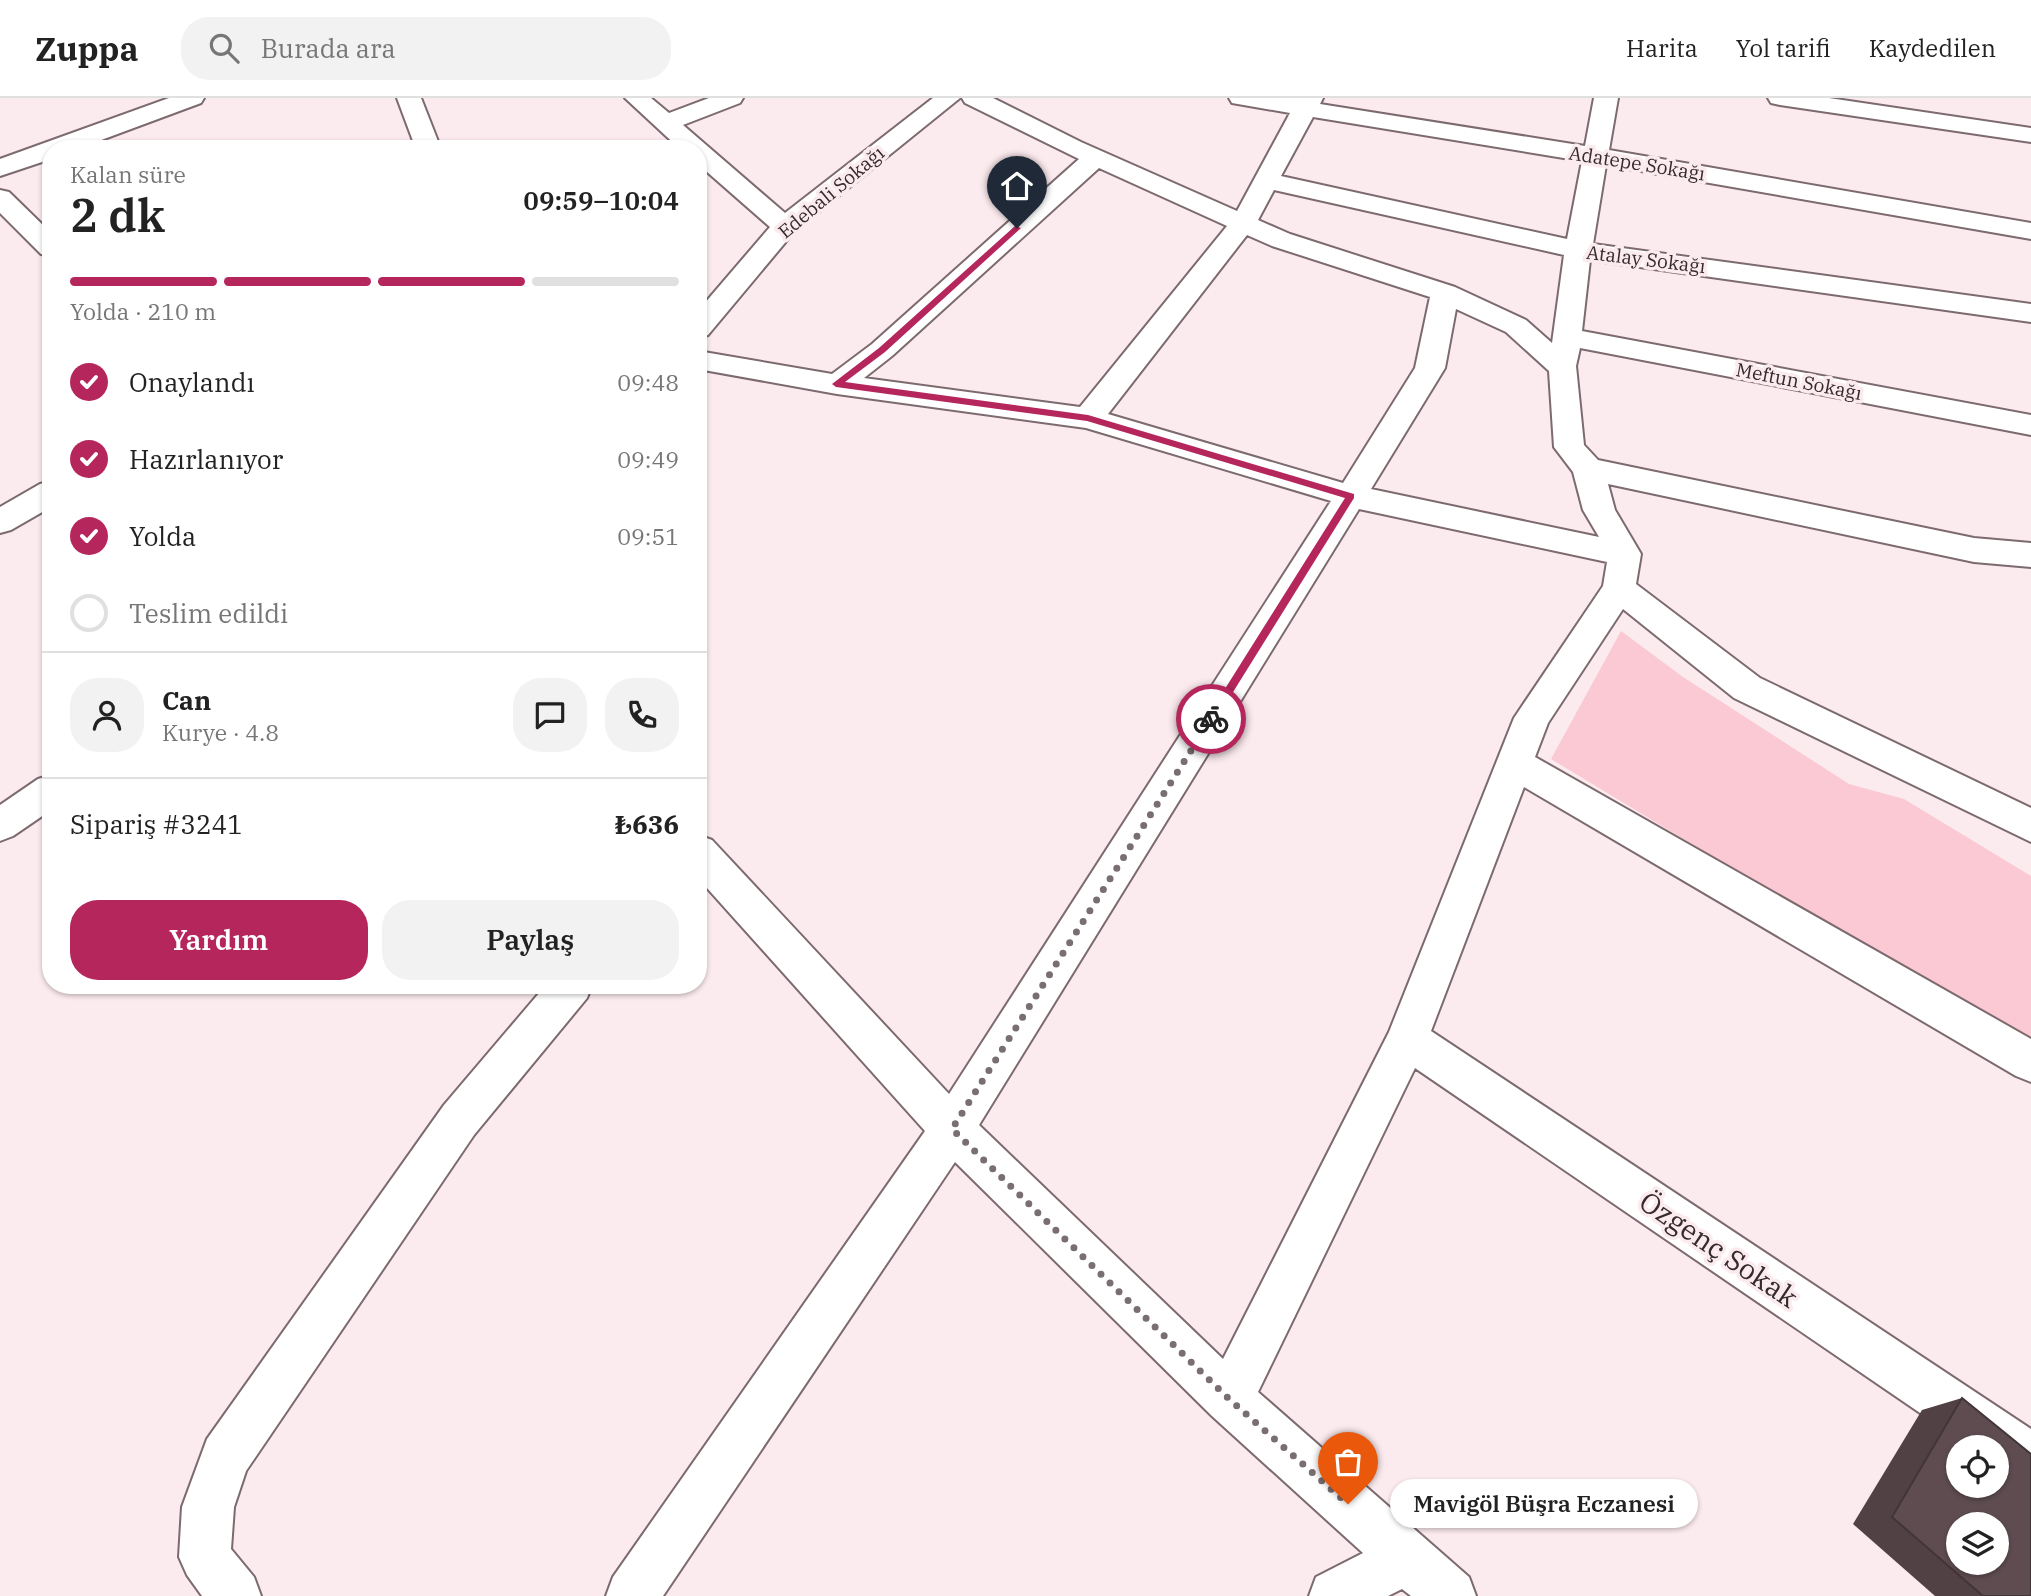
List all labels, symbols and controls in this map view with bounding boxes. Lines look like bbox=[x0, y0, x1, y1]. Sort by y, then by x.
search box bbox=[181, 17, 671, 80]
text: Zuppa bbox=[35, 27, 139, 70]
icon: search bbox=[205, 29, 243, 67]
text: Burada ara bbox=[261, 31, 396, 65]
text: Harita bbox=[1626, 32, 1698, 64]
text: Yol tarifi bbox=[1736, 32, 1831, 64]
text: Kaydedilen bbox=[1869, 32, 1996, 64]
street label: Adatepe Sokağı bbox=[1567, 140, 1707, 186]
street label: Edebali Sokağı bbox=[773, 141, 889, 243]
pin bbox=[987, 156, 1047, 228]
text: Kalan süre bbox=[70, 159, 186, 189]
icon: home bbox=[998, 167, 1036, 205]
text: 09:59–10:04 bbox=[523, 183, 679, 217]
text: 2 dk bbox=[70, 185, 165, 245]
street label: Atalay Sokağı bbox=[1585, 240, 1707, 278]
text: Yolda · 210 m bbox=[70, 296, 216, 326]
street label: Meftun Sokağı bbox=[1734, 357, 1864, 405]
icon: check bbox=[70, 363, 108, 401]
text: Onaylandı bbox=[129, 365, 255, 399]
text: 09:48 bbox=[617, 367, 679, 397]
icon: check bbox=[70, 440, 108, 478]
text: Hazırlanıyor bbox=[129, 442, 283, 476]
text: 09:49 bbox=[617, 444, 679, 474]
icon: check bbox=[70, 517, 108, 555]
text: Yolda bbox=[129, 519, 196, 553]
text: 09:51 bbox=[617, 521, 679, 551]
text: Teslim edildi bbox=[129, 596, 288, 630]
button: person bbox=[70, 678, 144, 752]
button: chat bbox=[513, 678, 587, 752]
button: phone bbox=[605, 678, 679, 752]
text: Can bbox=[162, 683, 211, 717]
courier bbox=[1176, 684, 1246, 754]
icon: bike bbox=[1192, 700, 1230, 738]
text: Kurye · 4.8 bbox=[162, 717, 279, 747]
text: Sipariş #3241 bbox=[70, 807, 243, 841]
text: ₺636 bbox=[615, 807, 679, 841]
button: Yardım bbox=[70, 900, 368, 980]
button: Paylaş bbox=[382, 900, 679, 980]
street label: Özgenç Sokak bbox=[1633, 1182, 1806, 1316]
pin bbox=[1318, 1432, 1378, 1504]
map controls bbox=[1946, 1435, 2009, 1575]
button: locate bbox=[1946, 1435, 2009, 1498]
icon: bag bbox=[1329, 1443, 1367, 1481]
callout: Mavigöl Büşra Eczanesi bbox=[1390, 1480, 1698, 1528]
text: Mavigöl Büşra Eczanesi bbox=[1413, 1488, 1675, 1518]
button: layers bbox=[1946, 1512, 2009, 1575]

